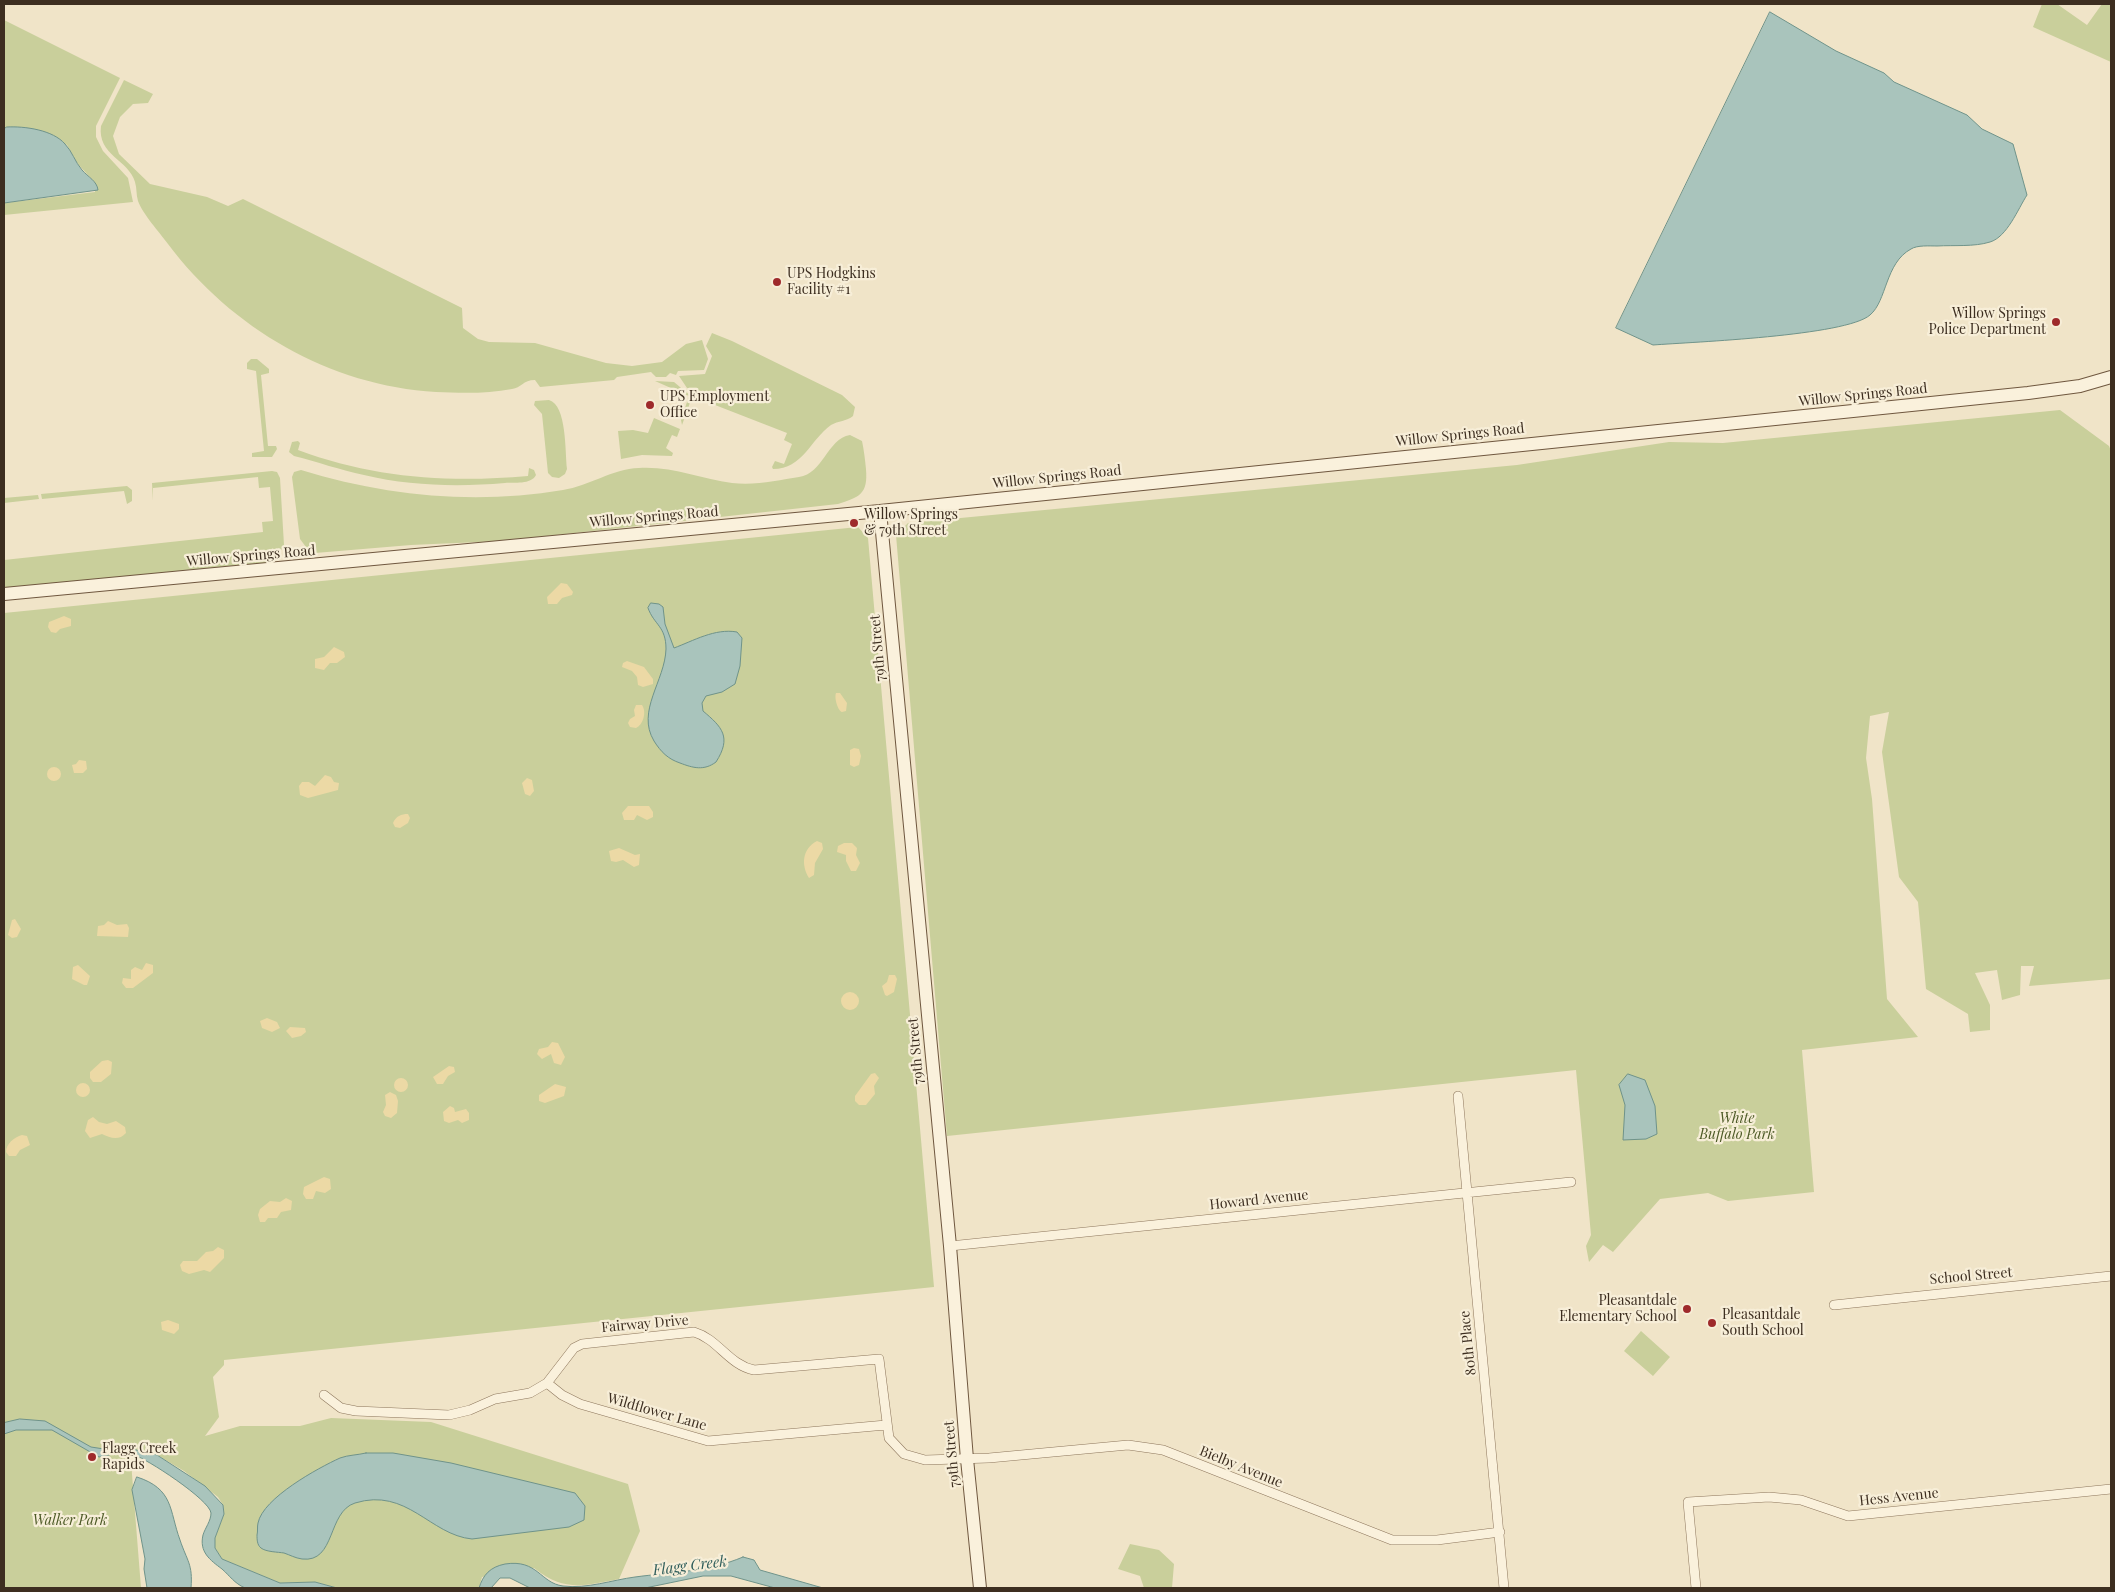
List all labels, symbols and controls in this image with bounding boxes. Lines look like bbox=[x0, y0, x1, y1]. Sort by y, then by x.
place label: UPS Hodgkins Facility #1 bbox=[787, 266, 876, 298]
marker: UPS Hodgkins Facility #1 bbox=[771, 276, 783, 288]
place label: Willow Springs Police Department bbox=[1929, 306, 2046, 338]
marker: Willow Springs Police Department bbox=[2050, 316, 2062, 328]
street label: Willow Springs Road bbox=[1798, 380, 1928, 410]
place label: UPS Employment Office bbox=[660, 389, 769, 422]
marker: UPS Employment Office bbox=[644, 399, 656, 411]
street label: Willow Springs Road bbox=[1395, 420, 1525, 450]
street label: Willow Springs Road bbox=[992, 462, 1122, 492]
street label: Willow Springs Road bbox=[589, 503, 719, 531]
place label: Willow Springs & 79th Street bbox=[864, 507, 958, 540]
marker: Willow Springs & 79th Street bbox=[848, 517, 860, 529]
street label: Willow Springs Road bbox=[186, 542, 316, 570]
street label: 79th Street bbox=[867, 614, 889, 682]
street label: 79th Street bbox=[905, 1017, 927, 1085]
park label: White Buffalo Park bbox=[1699, 1111, 1775, 1144]
street label: Howard Avenue bbox=[1209, 1186, 1309, 1214]
street label: School Street bbox=[1929, 1264, 2013, 1288]
place label: Pleasantdale Elementary School bbox=[1559, 1293, 1677, 1325]
marker: Pleasantdale Elementary School bbox=[1681, 1303, 1693, 1315]
place label: Pleasantdale South School bbox=[1722, 1307, 1804, 1340]
street label: 80th Place bbox=[1456, 1310, 1480, 1376]
street label: Fairway Drive bbox=[601, 1312, 689, 1336]
marker: Pleasantdale South School bbox=[1706, 1317, 1718, 1329]
street label: Wildflower Lane bbox=[605, 1390, 709, 1434]
street label: 79th Street bbox=[941, 1420, 963, 1488]
place label: Flagg Creek Rapids bbox=[102, 1441, 177, 1474]
street label: Bielby Avenue bbox=[1197, 1443, 1285, 1491]
marker: Flagg Creek Rapids bbox=[86, 1451, 98, 1463]
street label: Hess Avenue bbox=[1859, 1484, 1939, 1510]
park label: Walker Park bbox=[33, 1513, 107, 1529]
water label: Flagg Creek bbox=[652, 1553, 728, 1579]

